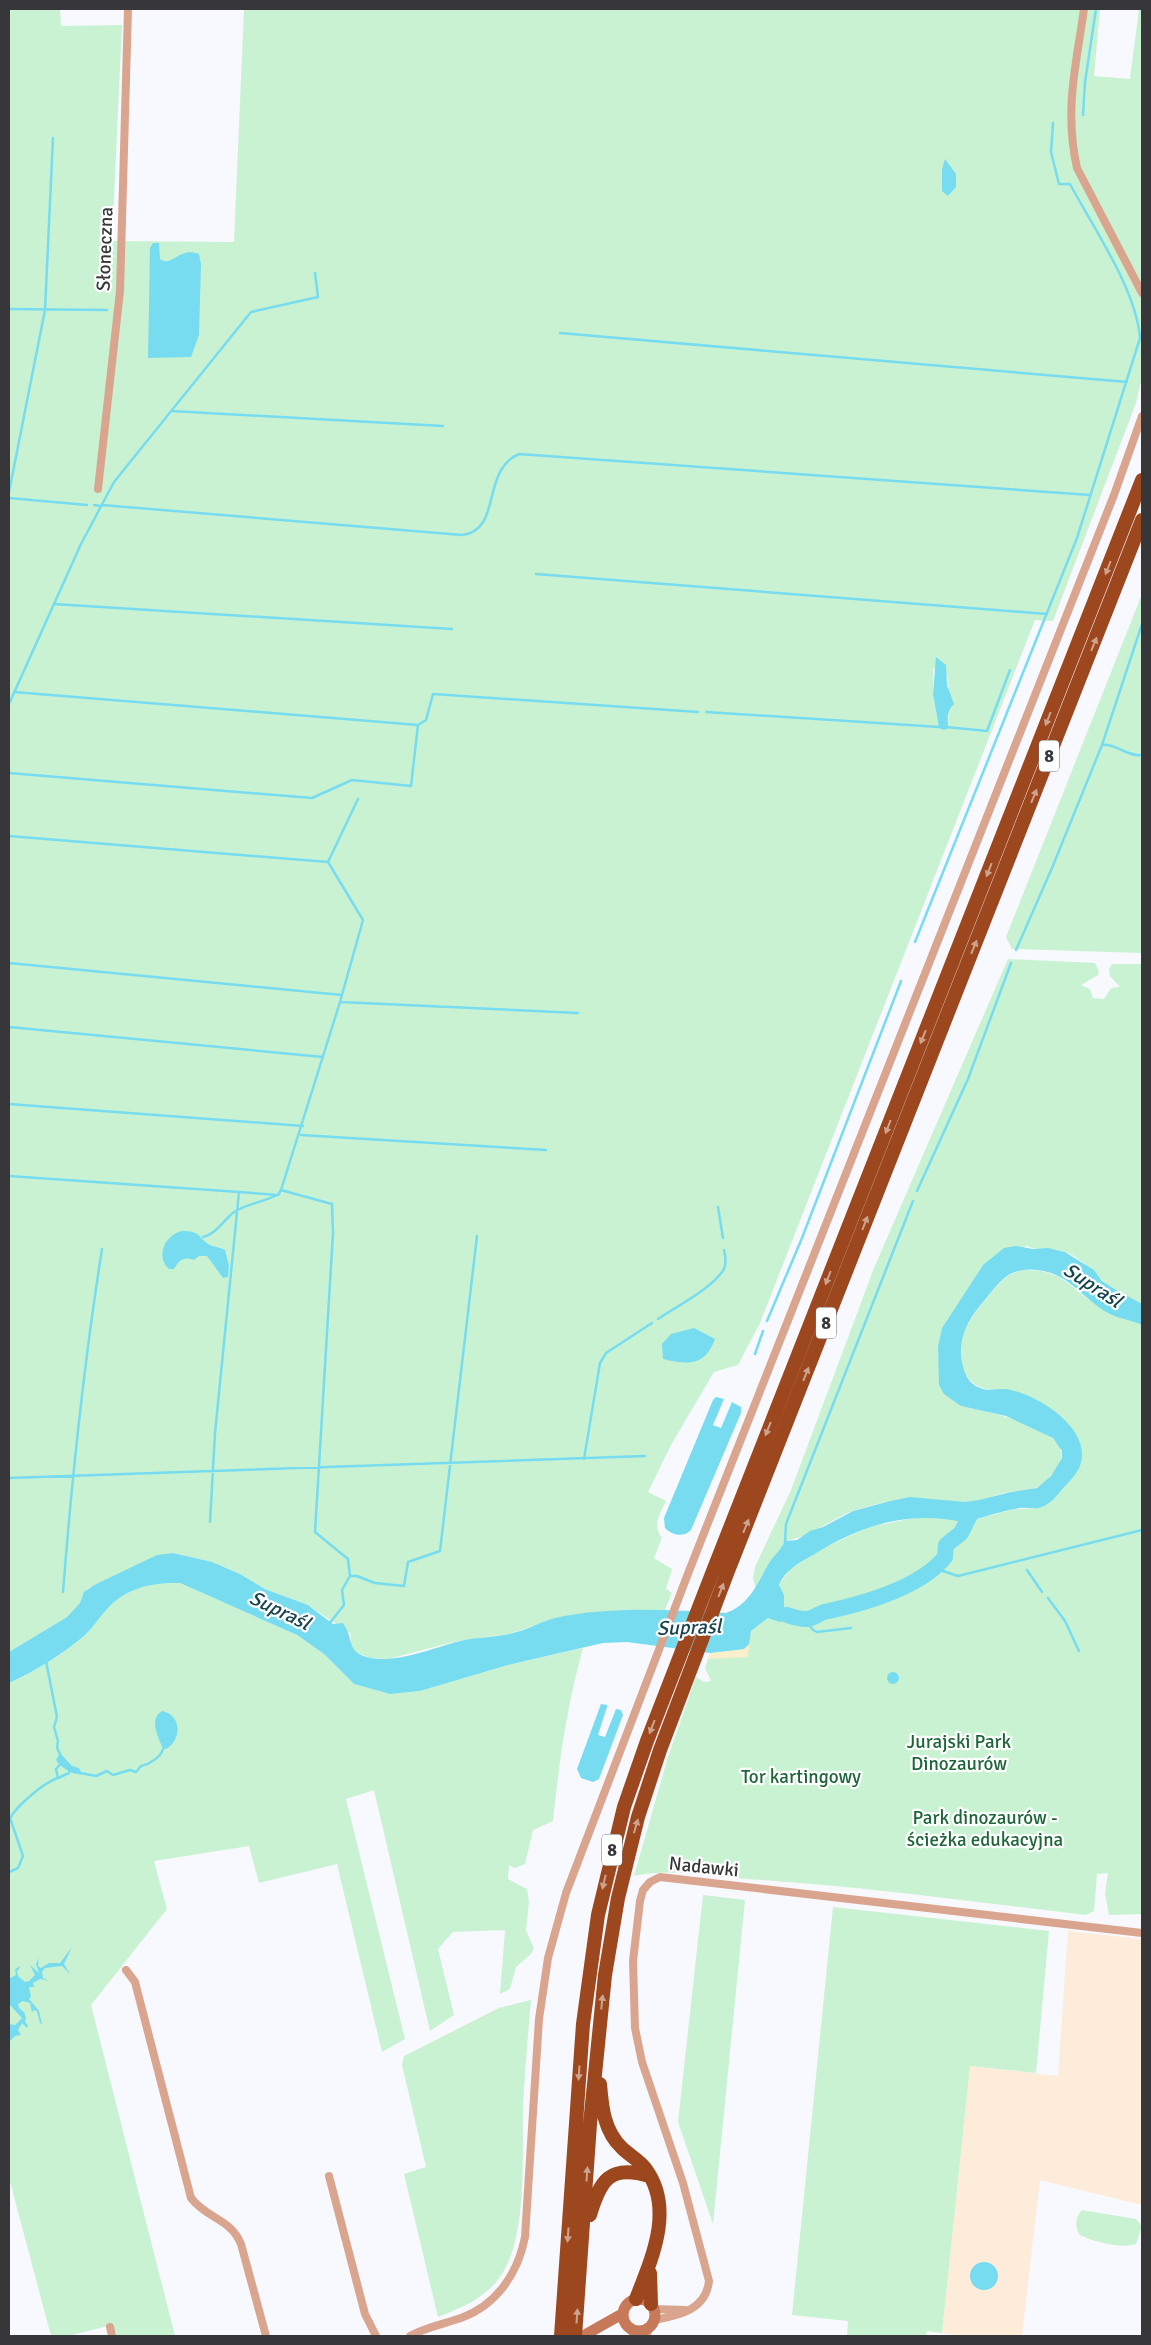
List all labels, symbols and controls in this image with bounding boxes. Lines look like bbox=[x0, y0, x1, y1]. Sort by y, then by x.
street label: Słoneczna bbox=[92, 207, 118, 291]
one-way arrow bbox=[1104, 561, 1112, 576]
one-way arrow bbox=[1090, 637, 1098, 652]
one-way arrow bbox=[1044, 712, 1052, 727]
road number: 8 bbox=[1039, 740, 1059, 771]
one-way arrow bbox=[1031, 788, 1038, 803]
one-way arrow bbox=[984, 863, 992, 878]
one-way arrow bbox=[970, 939, 978, 954]
one-way arrow bbox=[919, 1030, 927, 1045]
one-way arrow bbox=[883, 1120, 891, 1134]
one-way arrow bbox=[862, 1216, 870, 1230]
water label: Supraśl bbox=[1059, 1257, 1128, 1315]
one-way arrow bbox=[824, 1271, 832, 1286]
road number: 8 bbox=[816, 1308, 836, 1339]
one-way arrow bbox=[803, 1367, 810, 1382]
one-way arrow bbox=[764, 1422, 772, 1437]
one-way arrow bbox=[742, 1518, 750, 1533]
one-way arrow bbox=[717, 1582, 725, 1597]
water label: Supraśl bbox=[245, 1585, 316, 1637]
water label: Supraśl bbox=[656, 1614, 724, 1641]
one-way arrow bbox=[648, 1720, 656, 1735]
park label: Jurajski Park Dinozaurów bbox=[907, 1730, 1012, 1776]
park label: Tor kartingowy bbox=[741, 1765, 861, 1789]
park label: Park dinozaurów - ścieżka edukacyjna bbox=[907, 1806, 1063, 1852]
one-way arrow bbox=[632, 1818, 640, 1833]
road number: 8 bbox=[602, 1834, 622, 1866]
street label: Nadawki bbox=[668, 1851, 740, 1883]
one-way arrow bbox=[600, 1875, 608, 1891]
one-way arrow bbox=[598, 1994, 606, 2010]
one-way arrow bbox=[575, 2065, 583, 2081]
one-way arrow bbox=[583, 2166, 591, 2182]
one-way arrow bbox=[564, 2227, 572, 2243]
one-way arrow bbox=[573, 2308, 581, 2324]

